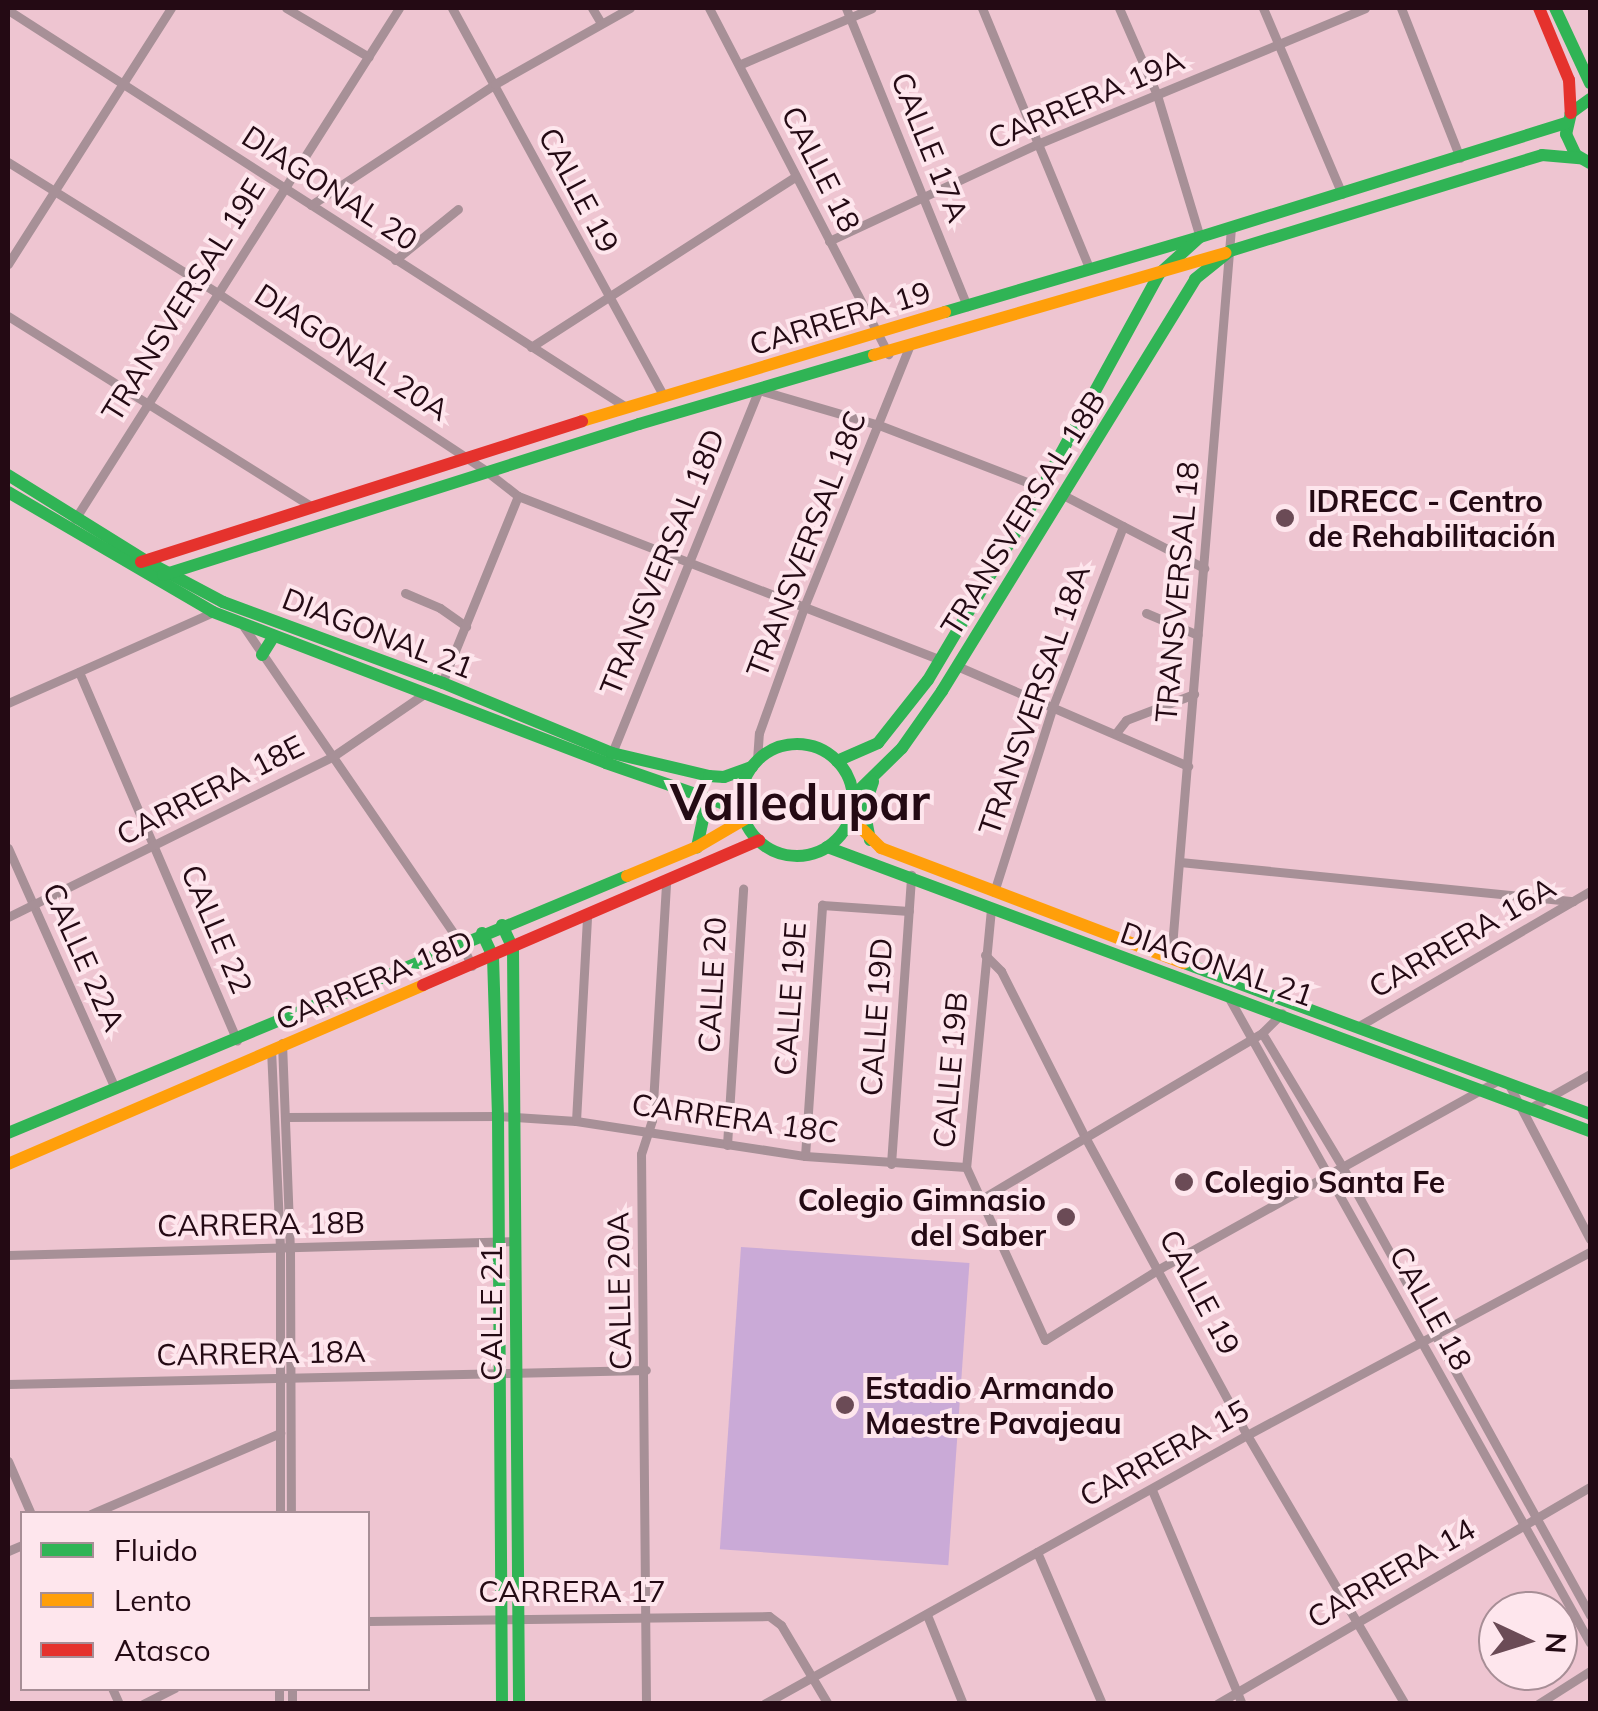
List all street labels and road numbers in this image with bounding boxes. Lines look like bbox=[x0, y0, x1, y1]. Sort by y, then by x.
street label: CARRERA 19A bbox=[983, 41, 1189, 157]
street label: CALLE 17A bbox=[884, 67, 976, 227]
street label: CALLE 18 bbox=[774, 100, 868, 238]
street label: DIAGONAL 20 bbox=[236, 118, 424, 258]
street label: CALLE 19 bbox=[531, 121, 627, 259]
street label: TRANSVERSAL 19E bbox=[94, 172, 272, 428]
street label: CARRERA 19 bbox=[745, 273, 935, 363]
street label: DIAGONAL 20A bbox=[248, 276, 456, 428]
street label: TRANSVERSAL 18B bbox=[933, 384, 1113, 642]
street label: TRANSVERSAL 18C bbox=[739, 406, 873, 682]
street label: TRANSVERSAL 18D bbox=[592, 424, 732, 700]
street label: TRANSVERSAL 18 bbox=[1148, 460, 1206, 724]
street label: TRANSVERSAL 18A bbox=[971, 560, 1097, 840]
street label: DIAGONAL 21 bbox=[277, 580, 479, 686]
street label: CARRERA 18E bbox=[110, 727, 310, 853]
street label: CALLE 22 bbox=[174, 859, 260, 999]
street label: CARRERA 16A bbox=[1362, 869, 1562, 1005]
street label: CALLE 22A bbox=[35, 877, 133, 1037]
street label: DIAGONAL 21 bbox=[1116, 914, 1318, 1014]
street label: CALLE 20 bbox=[690, 916, 734, 1054]
street label: CALLE 19E bbox=[767, 921, 813, 1077]
street label: CARRERA 18D bbox=[270, 922, 478, 1038]
street label: CALLE 19D bbox=[853, 937, 899, 1097]
street label: CALLE 19B bbox=[925, 990, 975, 1150]
street label: CARRERA 18C bbox=[629, 1086, 841, 1150]
street label: CARRERA 18B bbox=[157, 1204, 365, 1244]
street label: CALLE 20A bbox=[600, 1212, 638, 1370]
street label: CALLE 19 bbox=[1152, 1223, 1248, 1361]
street label: CALLE 18 bbox=[1382, 1240, 1480, 1376]
street label: CALLE 21 bbox=[473, 1245, 509, 1381]
street label: CARRERA 18A bbox=[156, 1333, 366, 1373]
street label: CARRERA 15 bbox=[1073, 1392, 1255, 1514]
street label: CARRERA 14 bbox=[1301, 1511, 1481, 1635]
street label: CARRERA 17 bbox=[478, 1573, 666, 1609]

